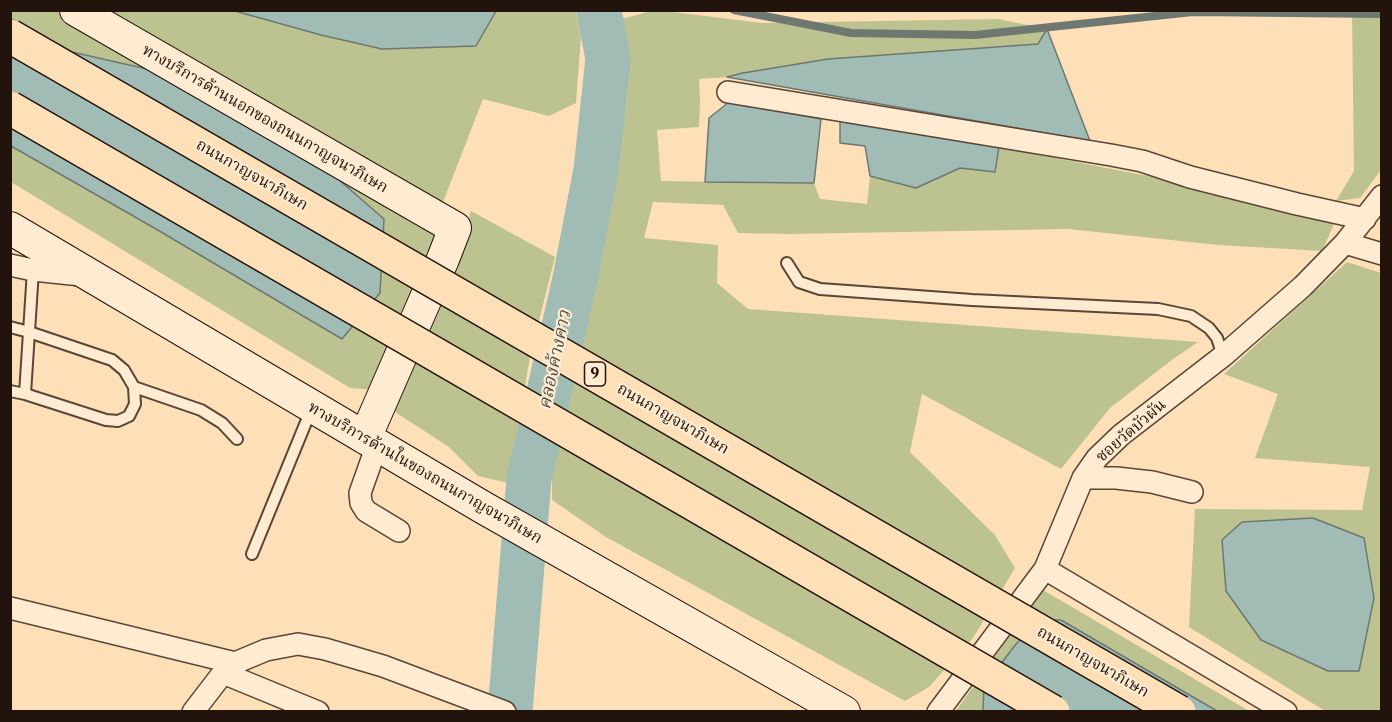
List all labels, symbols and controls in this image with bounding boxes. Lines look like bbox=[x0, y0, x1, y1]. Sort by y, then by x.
street label: ทางบริการด้านนอกของถนนกาญจนาภิเษก bbox=[139, 41, 391, 197]
street label: ถนนกาญจนาภิเษก bbox=[193, 135, 311, 215]
water label: คลองค้างคาว bbox=[534, 309, 576, 411]
road number: 9 bbox=[584, 362, 606, 386]
street label: ถนนกาญจนาภิเษก bbox=[614, 379, 732, 459]
street label: ซอยวัดบัวผัน bbox=[1092, 395, 1170, 467]
street label: ทางบริการด้านในของถนนกาญจนาภิเษก bbox=[305, 398, 545, 548]
street label: ถนนกาญจนาภิเษก bbox=[1034, 622, 1152, 702]

